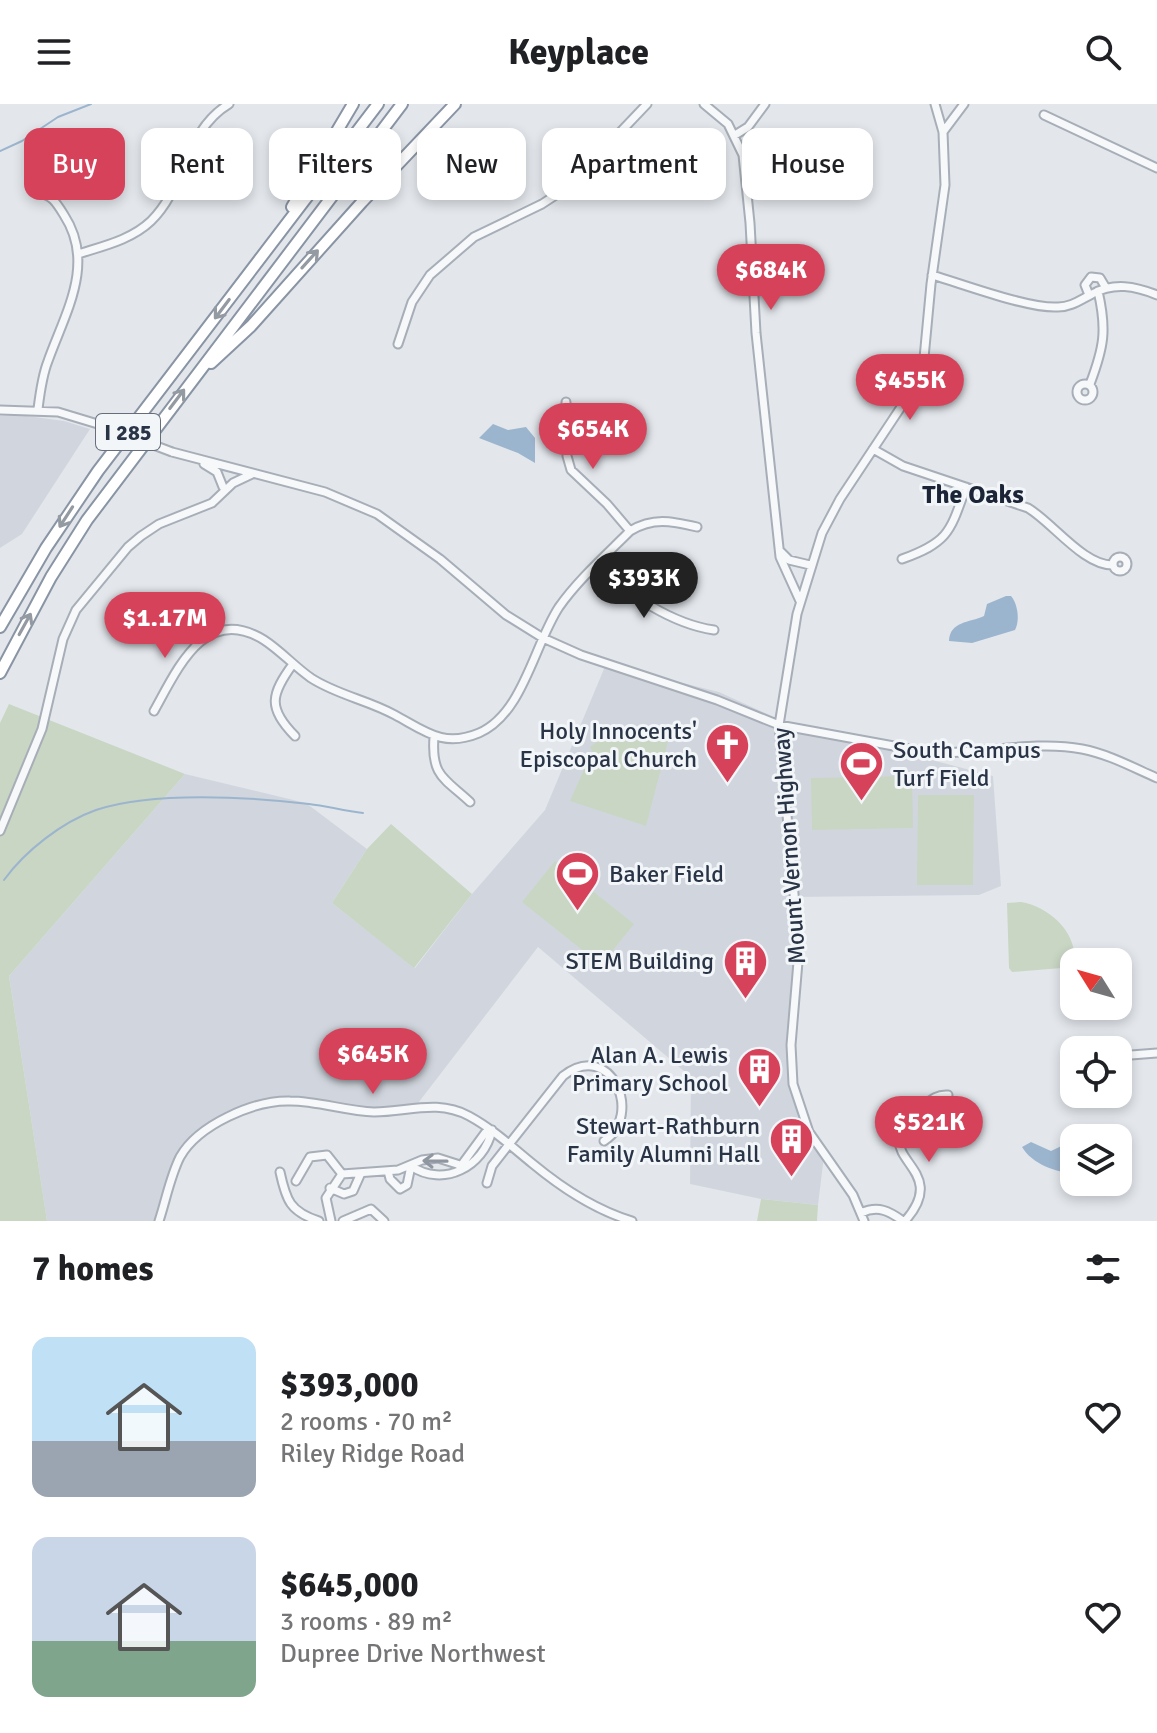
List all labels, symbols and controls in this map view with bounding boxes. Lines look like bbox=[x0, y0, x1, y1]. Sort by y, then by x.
icon: menu bbox=[32, 30, 76, 74]
text: Keyplace bbox=[508, 30, 649, 75]
icon: search bbox=[1081, 30, 1125, 74]
chip: Buy bbox=[24, 128, 125, 200]
chip: Rent bbox=[141, 128, 253, 200]
chip: Filters bbox=[269, 128, 401, 200]
chip: New bbox=[417, 128, 526, 200]
chip: Apartment bbox=[542, 128, 726, 200]
chip: House bbox=[742, 128, 873, 200]
pin: $684K bbox=[715, 244, 827, 312]
one-way arrow bbox=[301, 250, 319, 270]
text: $684K bbox=[735, 254, 807, 286]
one-way arrow bbox=[213, 298, 230, 319]
pin: $455K bbox=[854, 354, 966, 422]
text: $455K bbox=[874, 364, 946, 396]
one-way arrow bbox=[169, 389, 186, 410]
pin: $654K bbox=[537, 403, 649, 471]
text: $654K bbox=[557, 413, 629, 445]
road number: I 285 bbox=[96, 414, 160, 450]
district label: The Oaks bbox=[922, 479, 1024, 511]
one-way arrow bbox=[58, 505, 74, 528]
pin: $393K bbox=[588, 552, 700, 620]
text: $393K bbox=[608, 562, 680, 594]
pin: $1.17M bbox=[100, 592, 230, 660]
text: $1.17M bbox=[122, 602, 208, 634]
one-way arrow bbox=[17, 613, 33, 636]
place label: Holy Innocents' Episcopal Church bbox=[519, 716, 697, 774]
church icon: Holy Innocents' Episcopal Church bbox=[704, 721, 752, 784]
street label: Mount Vernon Highway bbox=[766, 727, 812, 965]
place label: South Campus Turf Field bbox=[893, 735, 1041, 793]
sports icon: South Campus Turf Field bbox=[838, 740, 886, 803]
sports icon: Baker Field bbox=[554, 850, 602, 913]
place label: Baker Field bbox=[609, 859, 724, 889]
building icon: STEM Building bbox=[721, 937, 769, 1000]
place label: STEM Building bbox=[565, 946, 714, 976]
north arrow bbox=[1060, 948, 1132, 1020]
map controls bbox=[1060, 948, 1132, 1196]
pin: $645K bbox=[317, 1028, 429, 1096]
button: locate bbox=[1060, 1036, 1132, 1108]
text: $645K bbox=[337, 1038, 409, 1070]
place label: Alan A. Lewis Primary School bbox=[572, 1040, 728, 1098]
building icon: Alan A. Lewis Primary School bbox=[735, 1045, 783, 1108]
pin: $521K bbox=[873, 1096, 985, 1164]
text: $521K bbox=[893, 1106, 965, 1138]
place label: Stewart-Rathburn Family Alumni Hall bbox=[567, 1111, 760, 1169]
building icon: Stewart-Rathburn Family Alumni Hall bbox=[767, 1116, 815, 1179]
button: layers bbox=[1060, 1124, 1132, 1196]
one-way arrow bbox=[422, 1153, 448, 1169]
icon: filters bbox=[1081, 1247, 1125, 1291]
text: 7 homes bbox=[32, 1248, 153, 1290]
text: $393,000 bbox=[280, 1364, 419, 1406]
icon: home bbox=[96, 1369, 192, 1465]
icon: heart bbox=[1081, 1395, 1125, 1439]
text: 2 rooms · 70 m² bbox=[280, 1406, 453, 1438]
text: Riley Ridge Road bbox=[280, 1438, 465, 1470]
text: $645,000 bbox=[280, 1564, 419, 1606]
icon: home bbox=[96, 1569, 192, 1665]
icon: heart bbox=[1081, 1595, 1125, 1639]
text: 3 rooms · 89 m² bbox=[280, 1606, 453, 1638]
text: Dupree Drive Northwest bbox=[280, 1638, 546, 1670]

